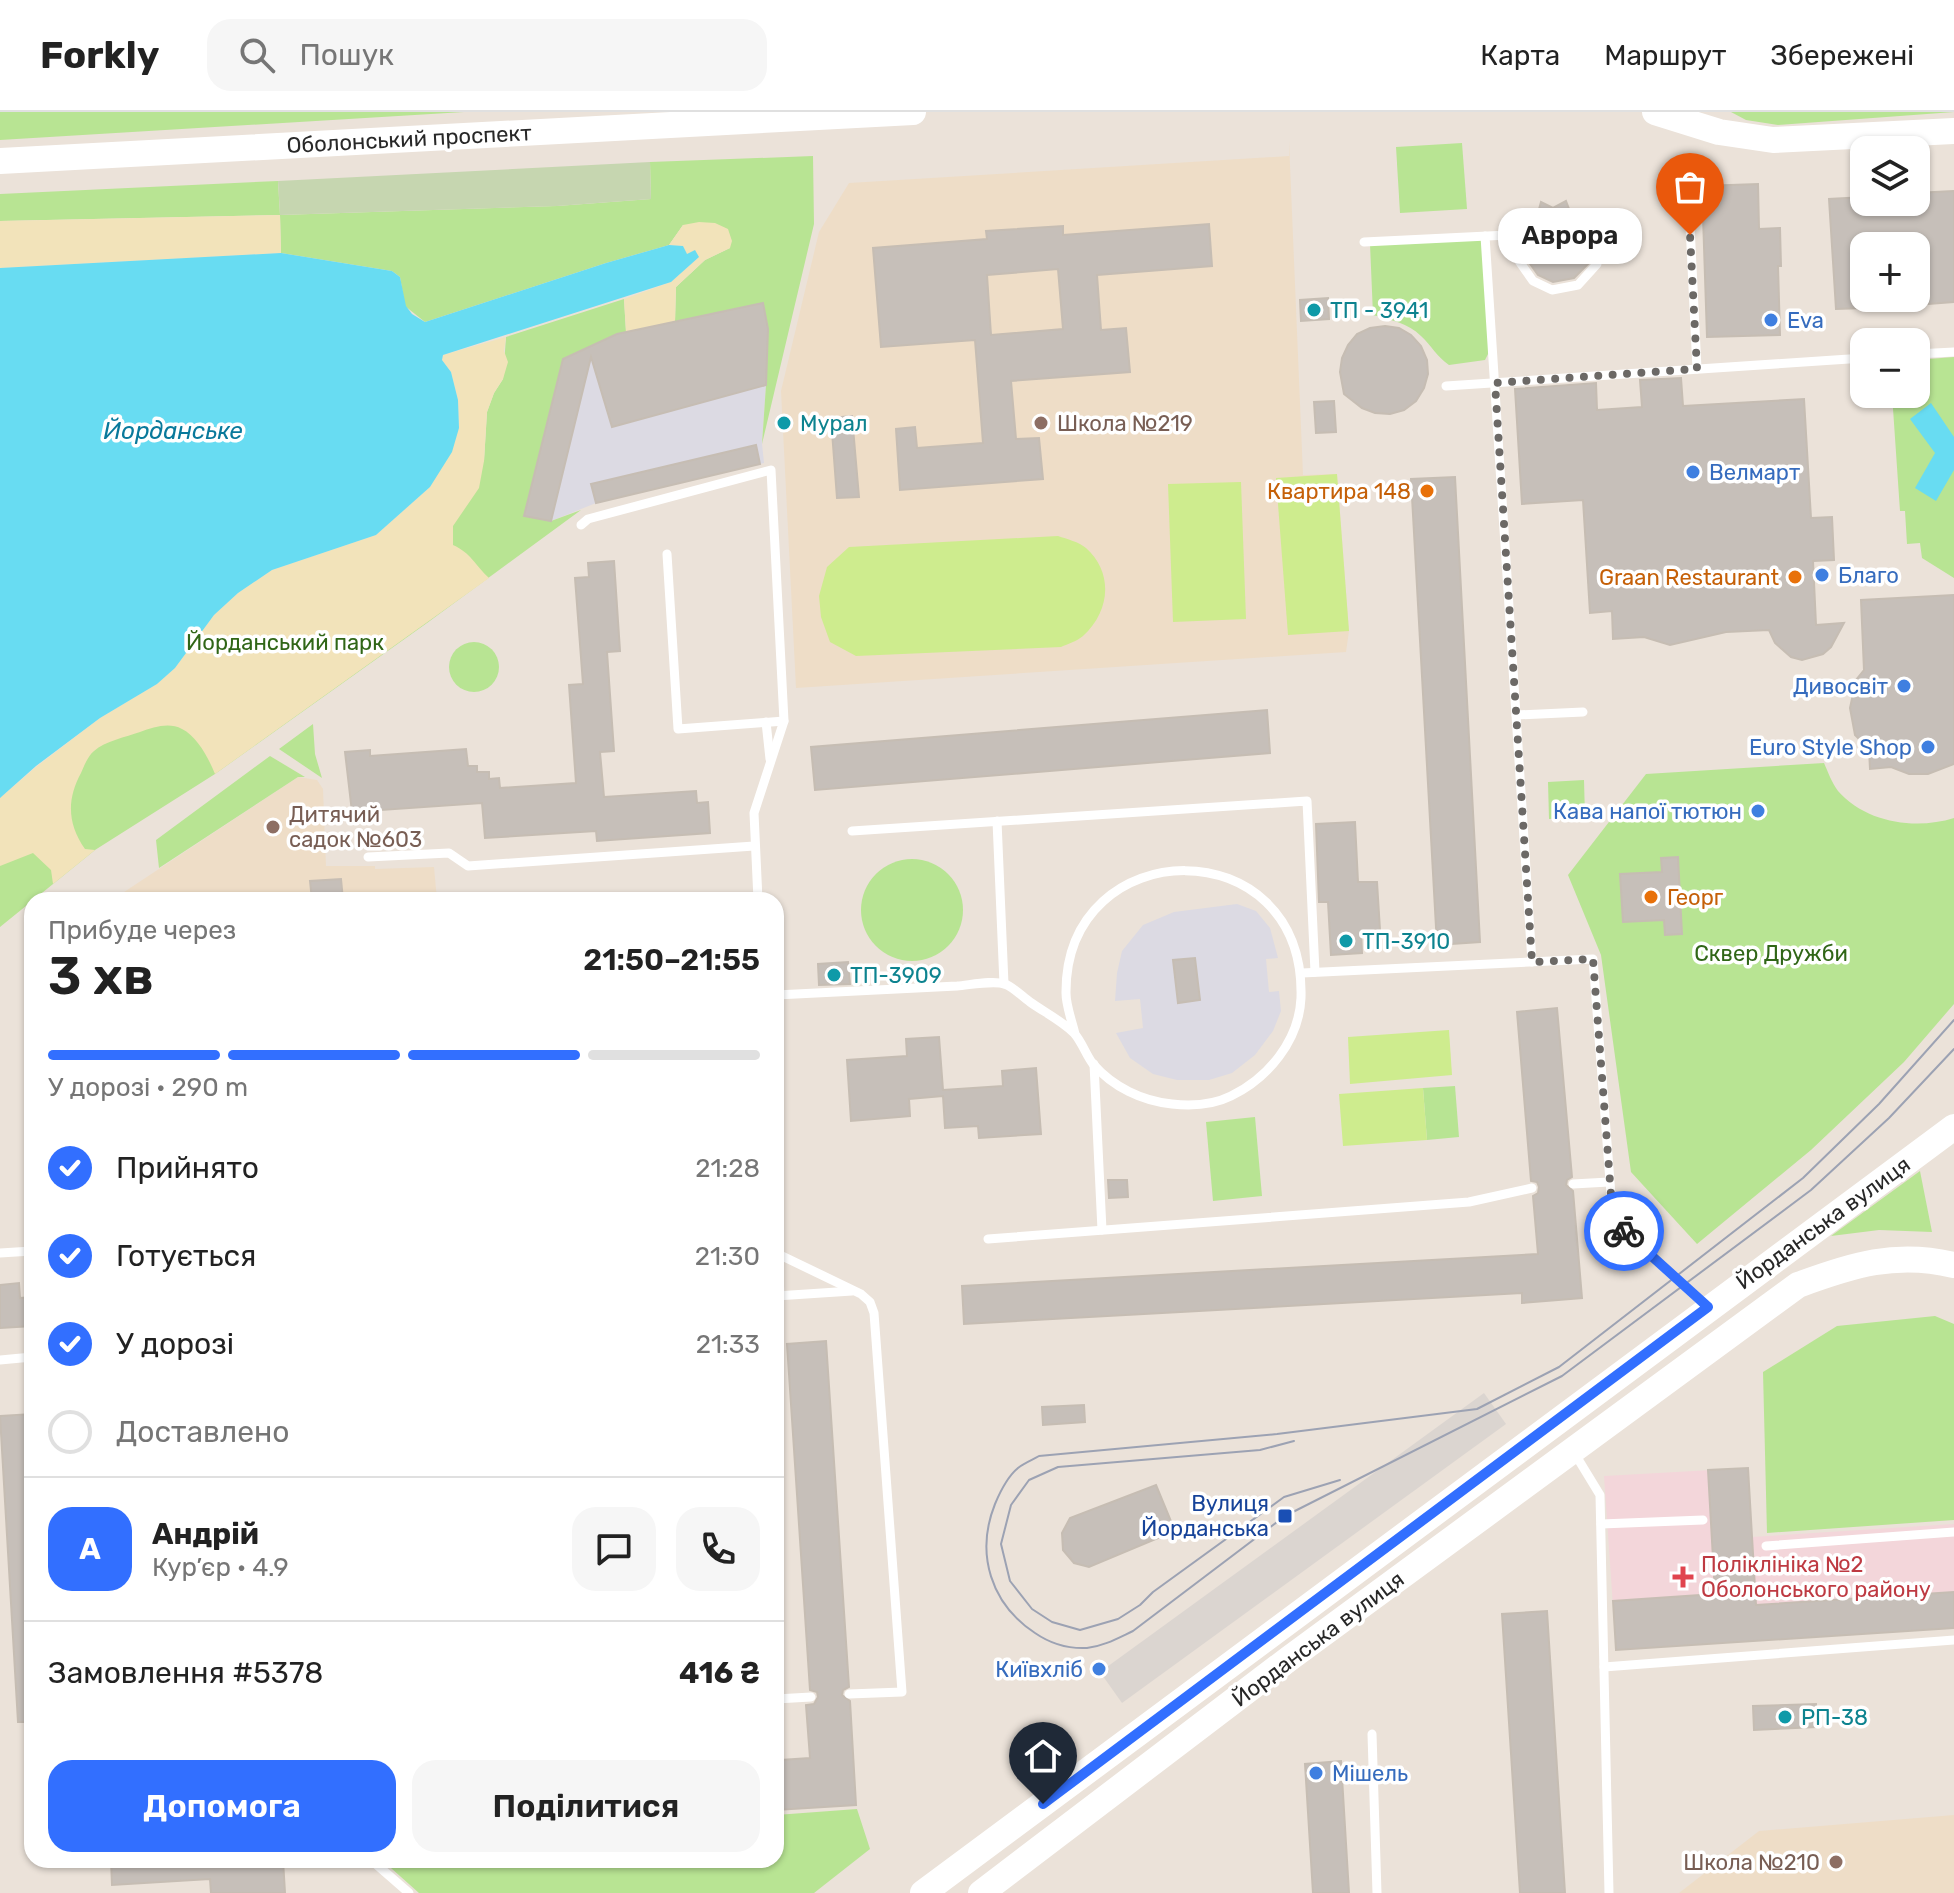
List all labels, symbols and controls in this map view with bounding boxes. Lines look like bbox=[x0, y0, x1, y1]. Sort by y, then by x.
search box bbox=[207, 19, 767, 91]
text: Forkly bbox=[40, 32, 159, 78]
icon: search bbox=[235, 33, 279, 77]
text: Пошук bbox=[299, 37, 394, 73]
text: Карта bbox=[1480, 39, 1560, 72]
text: Маршрут bbox=[1604, 39, 1726, 72]
text: Збережені bbox=[1770, 39, 1914, 72]
street label: Оболонський проспект bbox=[286, 119, 532, 159]
map controls bbox=[1850, 136, 1930, 408]
button: layers bbox=[1850, 136, 1930, 216]
pin bbox=[1656, 153, 1724, 235]
icon: bag bbox=[1668, 165, 1712, 209]
callout: Аврора bbox=[1498, 207, 1642, 263]
text: Аврора bbox=[1522, 220, 1618, 251]
button: + bbox=[1850, 232, 1930, 312]
place label: ТП - 3941 bbox=[1330, 297, 1428, 324]
marker: ТП - 3941 bbox=[1305, 301, 1323, 319]
place label: Eva bbox=[1787, 307, 1824, 334]
marker: Eva bbox=[1762, 311, 1780, 329]
button: − bbox=[1850, 328, 1930, 408]
place label: Мурал bbox=[800, 410, 868, 437]
place label: Школа №219 bbox=[1057, 410, 1193, 437]
marker: Мурал bbox=[775, 414, 793, 432]
marker: Школа №219 bbox=[1032, 414, 1050, 432]
water label: Йорданське bbox=[103, 417, 243, 445]
place label: Велмарт bbox=[1709, 459, 1800, 486]
marker: Велмарт bbox=[1684, 463, 1702, 481]
place label: Квартира 148 bbox=[1267, 478, 1411, 505]
marker: Квартира 148 bbox=[1418, 482, 1436, 500]
place label: Благо bbox=[1838, 562, 1899, 589]
place label: Graan Restaurant bbox=[1599, 564, 1779, 591]
marker: Благо bbox=[1813, 566, 1831, 584]
marker: Graan Restaurant bbox=[1786, 568, 1804, 586]
park label: Йорданський парк bbox=[186, 629, 384, 656]
place label: Дивосвіт bbox=[1793, 673, 1888, 700]
marker: Дивосвіт bbox=[1895, 677, 1913, 695]
place label: Euro Style Shop bbox=[1749, 734, 1912, 761]
marker: Euro Style Shop bbox=[1919, 738, 1937, 756]
place label: Кава напої тютюн bbox=[1553, 798, 1742, 825]
place label: Дитячий садок №603 bbox=[289, 801, 422, 853]
marker: Кава напої тютюн bbox=[1749, 802, 1767, 820]
marker: Дитячий садок №603 bbox=[264, 818, 282, 836]
place label: Георг bbox=[1667, 884, 1724, 911]
marker: Георг bbox=[1642, 888, 1660, 906]
text: Прибуде через bbox=[48, 915, 236, 946]
place label: ТП-3910 bbox=[1362, 928, 1450, 955]
marker: ТП-3910 bbox=[1337, 932, 1355, 950]
park label: Сквер Дружби bbox=[1694, 940, 1848, 967]
text: 21:50–21:55 bbox=[583, 942, 760, 978]
text: 3 хв bbox=[48, 945, 154, 1007]
place label: ТП-3909 bbox=[850, 962, 942, 989]
marker: ТП-3909 bbox=[825, 966, 843, 984]
text: У дорозі · 290 m bbox=[48, 1072, 248, 1103]
icon: check bbox=[48, 1146, 92, 1190]
text: Прийнято bbox=[116, 1150, 259, 1186]
street label: Йорданська вулиця bbox=[1731, 1151, 1915, 1295]
text: 21:28 bbox=[695, 1153, 760, 1184]
courier bbox=[1584, 1191, 1664, 1271]
icon: bike bbox=[1602, 1209, 1646, 1253]
icon: check bbox=[48, 1234, 92, 1278]
text: Готується bbox=[116, 1238, 256, 1274]
text: 21:30 bbox=[695, 1241, 760, 1272]
icon: check bbox=[48, 1322, 92, 1366]
text: У дорозі bbox=[116, 1326, 234, 1362]
text: 21:33 bbox=[696, 1329, 760, 1360]
text: Доставлено bbox=[116, 1414, 289, 1450]
place label: Вулиця Йорданська bbox=[1141, 1490, 1269, 1542]
button: chat bbox=[572, 1507, 656, 1591]
button: phone bbox=[676, 1507, 760, 1591]
marker: Вулиця Йорданська bbox=[1276, 1507, 1294, 1525]
text: Андрій bbox=[152, 1516, 259, 1552]
text: А bbox=[79, 1531, 101, 1567]
place label: Поліклініка №2 Оболонського району bbox=[1701, 1551, 1931, 1603]
text: Кур’єр · 4.9 bbox=[152, 1552, 289, 1583]
street label: Йорданська вулиця bbox=[1227, 1565, 1409, 1713]
marker: Поліклініка №2 Оболонського району bbox=[1672, 1566, 1694, 1588]
text: Замовлення #5378 bbox=[48, 1655, 323, 1691]
text: 416 ₴ bbox=[679, 1655, 760, 1691]
place label: Київхліб bbox=[995, 1656, 1083, 1683]
marker: Київхліб bbox=[1090, 1660, 1108, 1678]
place label: РП-38 bbox=[1801, 1704, 1868, 1731]
marker: РП-38 bbox=[1776, 1708, 1794, 1726]
pin bbox=[1009, 1722, 1077, 1804]
icon: home bbox=[1021, 1734, 1065, 1778]
button: Допомога bbox=[48, 1760, 396, 1852]
button: Поділитися bbox=[412, 1760, 760, 1852]
place label: Мішель bbox=[1332, 1760, 1408, 1787]
marker: Мішель bbox=[1307, 1764, 1325, 1782]
place label: Школа №210 bbox=[1683, 1849, 1820, 1876]
marker: Школа №210 bbox=[1827, 1853, 1845, 1871]

